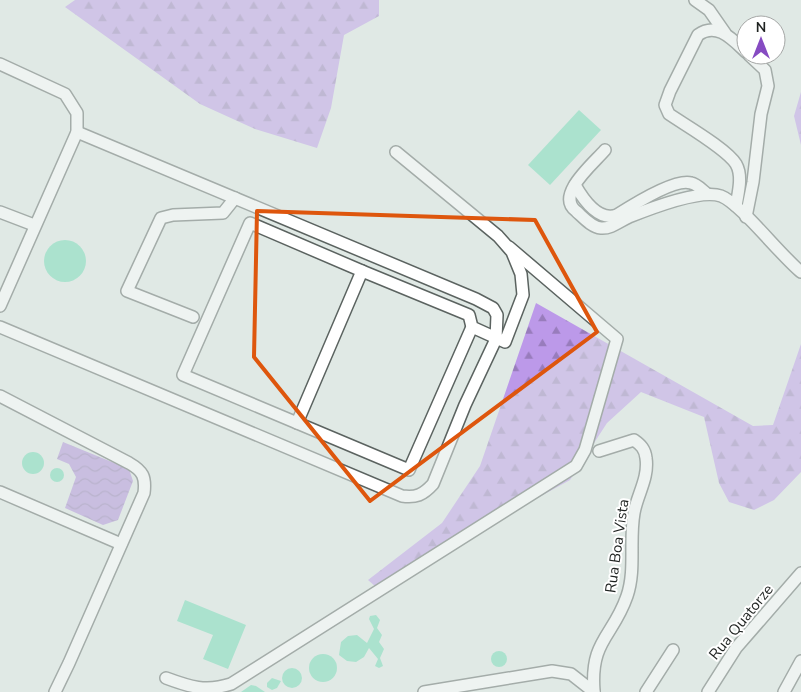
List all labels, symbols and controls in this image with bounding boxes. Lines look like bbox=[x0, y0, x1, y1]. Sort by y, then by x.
north arrow bbox=[736, 15, 786, 65]
text: N bbox=[756, 18, 766, 37]
street label: Rua Boa Vista bbox=[601, 498, 633, 594]
street label: Rua Quatorze bbox=[704, 580, 778, 664]

